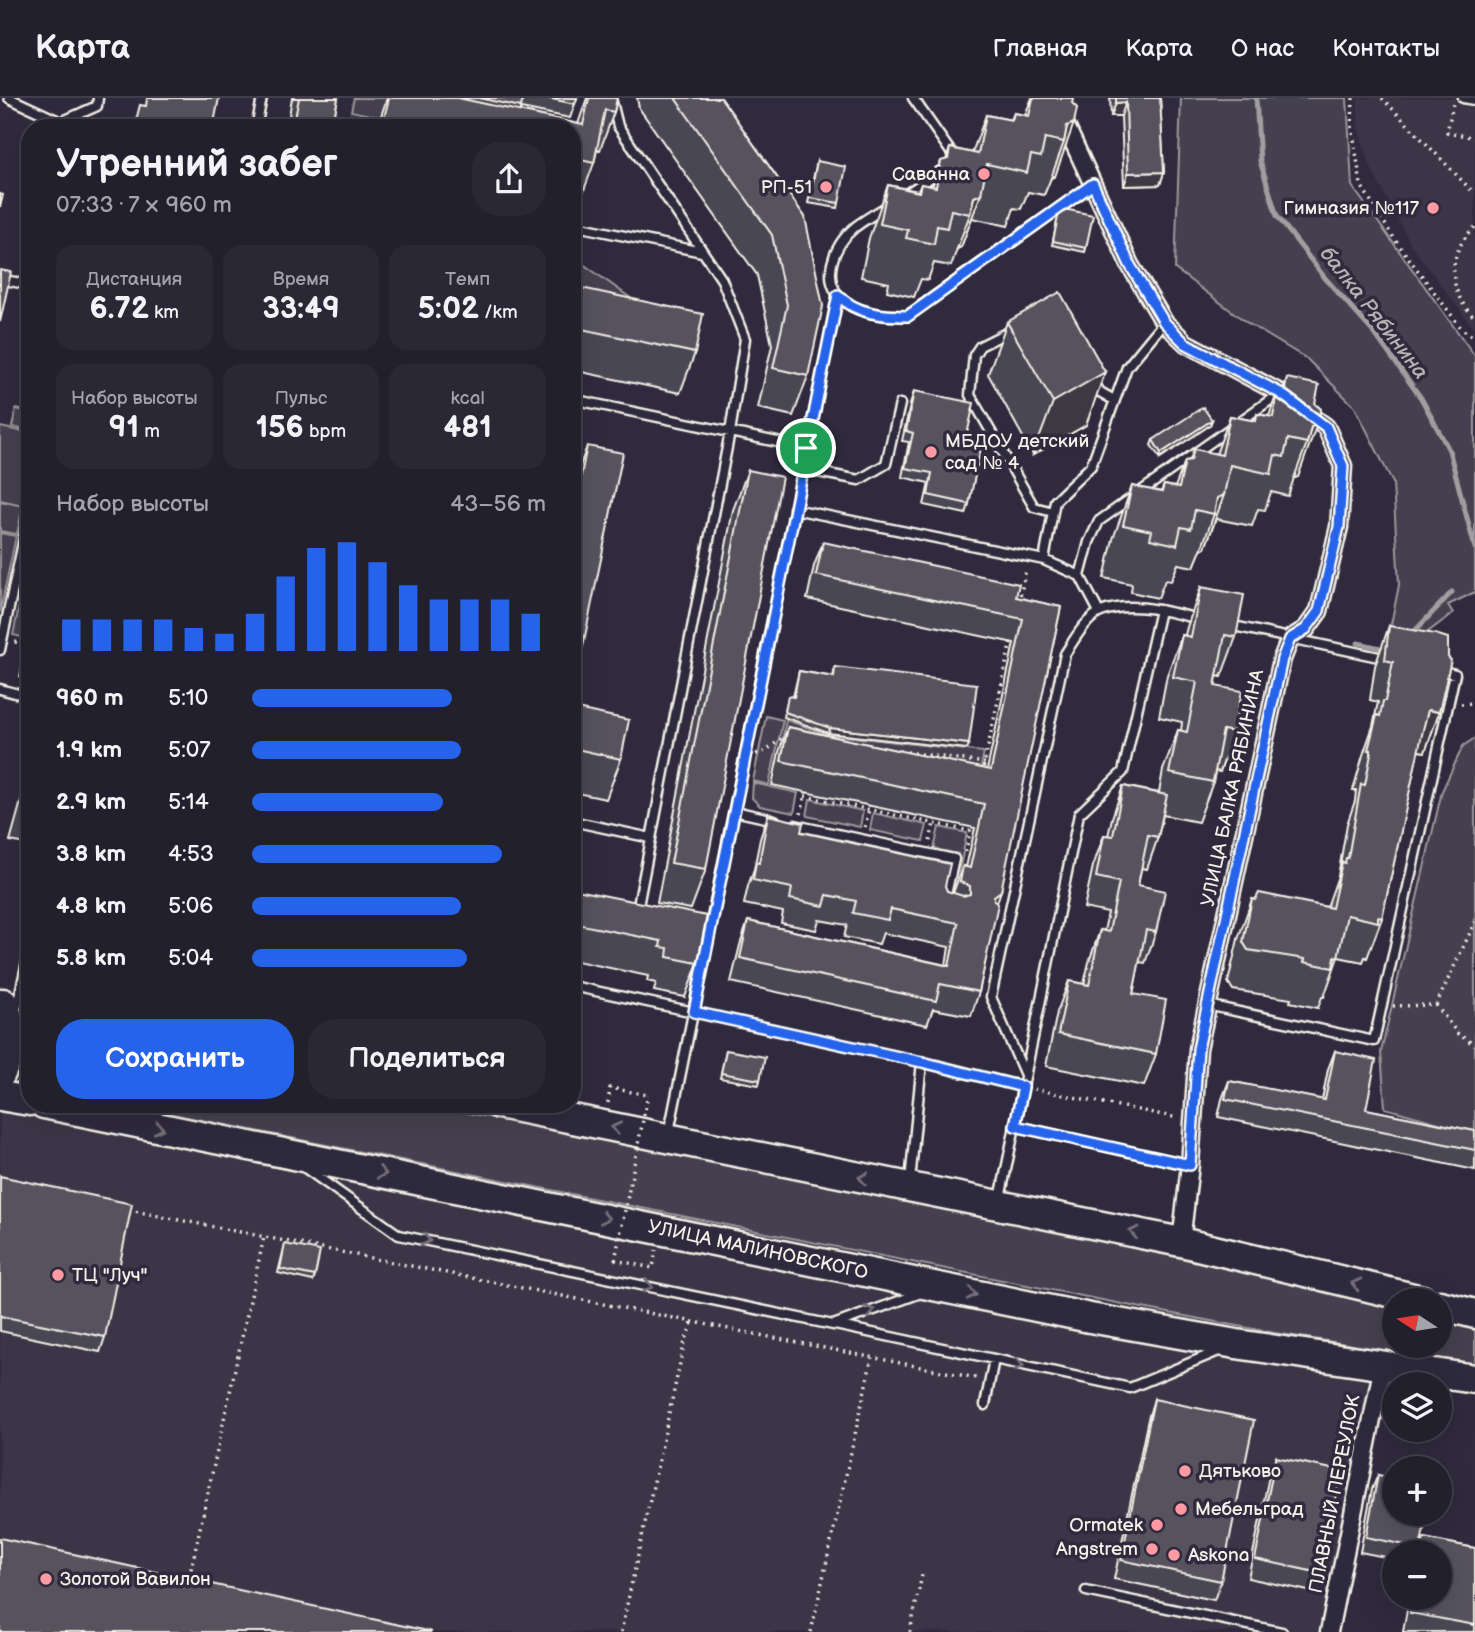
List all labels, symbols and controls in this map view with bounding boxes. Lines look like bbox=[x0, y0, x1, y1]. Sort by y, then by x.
text: Карта bbox=[35, 28, 130, 68]
text: Главная bbox=[993, 34, 1087, 63]
text: Карта bbox=[1125, 34, 1193, 63]
text: О нас bbox=[1231, 34, 1294, 63]
text: Контакты bbox=[1332, 34, 1440, 63]
text: Утренний забег bbox=[56, 142, 338, 187]
button: share bbox=[472, 142, 546, 216]
place label: Саванна bbox=[892, 163, 970, 186]
marker: Саванна bbox=[976, 166, 992, 182]
place label: РП-51 bbox=[761, 176, 812, 199]
marker: РП-51 bbox=[818, 179, 834, 195]
text: 07:33 · 7 × 960 m bbox=[56, 191, 232, 219]
place label: Гимназия №117 bbox=[1284, 197, 1420, 220]
marker: Гимназия №117 bbox=[1425, 200, 1441, 216]
water label: балка Рябинина bbox=[1315, 242, 1433, 384]
text: Дистанция bbox=[86, 268, 182, 291]
text: Время bbox=[273, 268, 329, 291]
text: Темп bbox=[445, 268, 490, 291]
text: 6.72 bbox=[90, 291, 149, 327]
text: 33:49 bbox=[262, 291, 340, 327]
text: 5:02 bbox=[418, 291, 479, 327]
text: km bbox=[149, 301, 179, 324]
text: /km bbox=[479, 301, 518, 324]
text: Набор высоты bbox=[71, 387, 198, 410]
text: Пульс bbox=[275, 387, 327, 410]
text: kcal bbox=[451, 387, 485, 410]
text: 91 bbox=[109, 410, 139, 446]
text: 156 bbox=[256, 410, 304, 446]
text: 481 bbox=[443, 410, 492, 446]
pin bbox=[776, 418, 836, 478]
text: m bbox=[139, 420, 160, 443]
text: bpm bbox=[304, 420, 346, 443]
icon: arrive bbox=[787, 429, 825, 467]
place label: МБДОУ детский сад № 4 bbox=[945, 430, 1089, 475]
marker: МБДОУ детский сад № 4 bbox=[923, 444, 939, 460]
text: Набор высоты bbox=[56, 490, 209, 518]
text: 43–56 m bbox=[450, 490, 546, 518]
street label: УЛИЦА БАЛКА РЯБИНИНА bbox=[1197, 667, 1269, 909]
text: 960 m bbox=[56, 684, 124, 712]
text: 5:10 bbox=[168, 684, 208, 712]
text: 1.9 km bbox=[56, 736, 122, 764]
text: 5:07 bbox=[168, 736, 211, 764]
text: 2.9 km bbox=[56, 788, 126, 816]
text: 5:14 bbox=[168, 788, 209, 816]
text: 3.8 km bbox=[56, 840, 126, 868]
text: 4:53 bbox=[168, 840, 214, 868]
text: 4.8 km bbox=[56, 892, 126, 920]
text: 5:06 bbox=[168, 892, 213, 920]
text: 5.8 km bbox=[56, 944, 126, 972]
text: 5:04 bbox=[168, 944, 213, 972]
button: Сохранить bbox=[56, 1019, 294, 1099]
button: Поделиться bbox=[308, 1019, 546, 1099]
one-way arrow bbox=[153, 1119, 165, 1134]
one-way arrow bbox=[610, 1122, 622, 1137]
one-way arrow bbox=[376, 1165, 388, 1180]
one-way arrow bbox=[857, 1172, 869, 1187]
one-way arrow bbox=[599, 1210, 611, 1225]
street label: УЛИЦА МАЛИНОВСКОГО bbox=[646, 1215, 871, 1285]
one-way arrow bbox=[1128, 1226, 1140, 1241]
one-way arrow bbox=[420, 1232, 432, 1247]
place label: ТЦ "Луч" bbox=[72, 1264, 148, 1287]
marker: ТЦ "Луч" bbox=[50, 1267, 66, 1283]
one-way arrow bbox=[642, 1278, 654, 1293]
one-way arrow bbox=[1350, 1278, 1362, 1292]
one-way arrow bbox=[966, 1285, 978, 1300]
north arrow bbox=[1382, 1288, 1452, 1358]
map controls bbox=[1382, 1288, 1452, 1610]
one-way arrow bbox=[863, 1306, 875, 1320]
one-way arrow bbox=[1013, 1356, 1025, 1371]
button: layers bbox=[1382, 1372, 1452, 1442]
street label: ПЛАВНЫЙ ПЕРЕУЛОК bbox=[1304, 1392, 1366, 1595]
button: + bbox=[1382, 1456, 1452, 1526]
place label: Дятьково bbox=[1199, 1460, 1281, 1483]
marker: Дятьково bbox=[1177, 1463, 1193, 1479]
place label: Мебельград bbox=[1195, 1498, 1304, 1521]
marker: Мебельград bbox=[1173, 1501, 1189, 1517]
place label: Ormatek bbox=[1069, 1514, 1144, 1537]
marker: Ormatek bbox=[1149, 1517, 1165, 1533]
place label: Angstrem bbox=[1056, 1538, 1138, 1561]
button: − bbox=[1382, 1540, 1452, 1610]
marker: Angstrem bbox=[1144, 1541, 1160, 1557]
place label: Askona bbox=[1188, 1544, 1250, 1567]
marker: Askona bbox=[1166, 1547, 1182, 1563]
place label: Золотой Вавилон bbox=[60, 1568, 211, 1591]
marker: Золотой Вавилон bbox=[38, 1571, 54, 1587]

